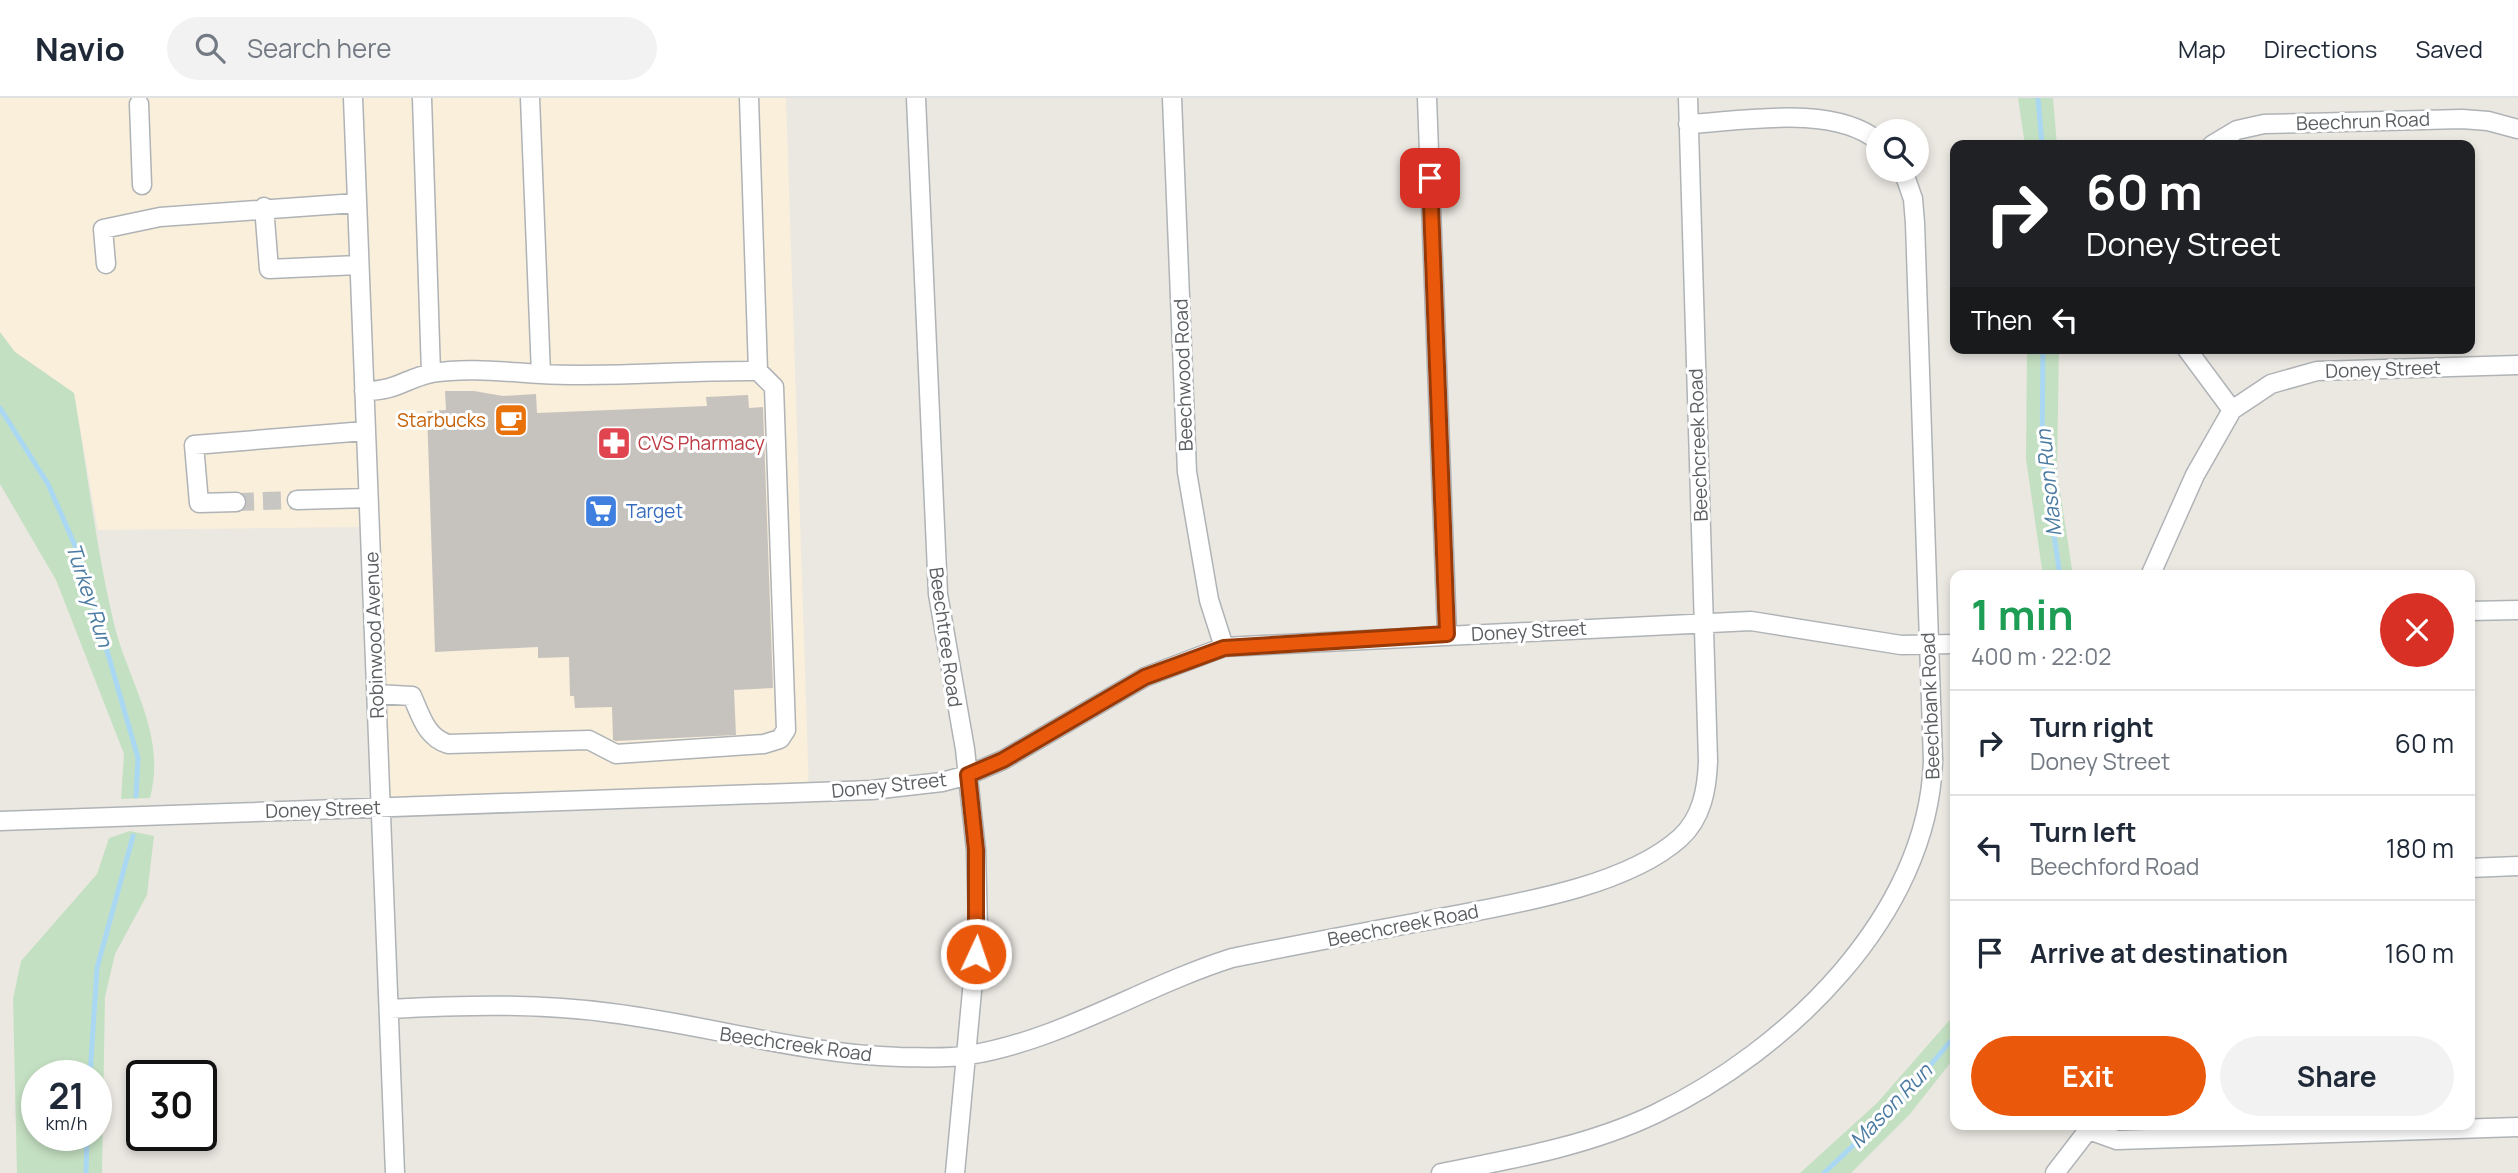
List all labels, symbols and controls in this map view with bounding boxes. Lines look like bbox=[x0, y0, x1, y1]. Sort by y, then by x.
search box bbox=[167, 17, 657, 80]
text: Navio bbox=[35, 26, 125, 71]
icon: search bbox=[191, 29, 229, 67]
text: Search here bbox=[247, 30, 391, 66]
text: Map bbox=[2178, 32, 2226, 65]
text: Directions bbox=[2264, 32, 2377, 65]
text: Saved bbox=[2415, 32, 2483, 65]
street label: Beechrun Road bbox=[2296, 106, 2430, 136]
map controls bbox=[1866, 119, 1929, 182]
button: search bbox=[1866, 119, 1929, 182]
pin bbox=[1400, 148, 1460, 208]
text: 60 m bbox=[2086, 158, 2203, 225]
icon: arrive bbox=[1411, 159, 1449, 197]
icon: right bbox=[1971, 168, 2062, 259]
text: Doney Street bbox=[2086, 222, 2281, 266]
street label: Beechwood Road bbox=[1167, 298, 1199, 452]
icon: left bbox=[2046, 301, 2084, 339]
text: Then bbox=[1971, 302, 2032, 338]
street label: Doney Street bbox=[2325, 354, 2441, 384]
street label: Beechcreek Road bbox=[1682, 368, 1714, 522]
cafe icon: Starbucks bbox=[492, 401, 530, 439]
place label: Starbucks bbox=[397, 407, 486, 433]
pharmacy icon: CVS Pharmacy bbox=[595, 424, 633, 462]
water label: Mason Run bbox=[2028, 427, 2068, 538]
place label: CVS Pharmacy bbox=[638, 430, 765, 456]
supermarket icon: Target bbox=[582, 492, 620, 530]
place label: Target bbox=[626, 498, 683, 524]
water label: Turkey Run bbox=[60, 539, 120, 651]
street label: Robinwood Avenue bbox=[358, 551, 390, 719]
street label: Beechtree Road bbox=[923, 565, 969, 709]
text: 1 min bbox=[1971, 585, 2074, 643]
button: close bbox=[2380, 593, 2454, 667]
street label: Doney Street bbox=[1471, 615, 1587, 647]
street label: Beechbank Road bbox=[1914, 632, 1946, 780]
text: 400 m · 22:02 bbox=[1971, 640, 2111, 672]
text: Turn right bbox=[2030, 709, 2154, 745]
icon: right bbox=[1971, 724, 2009, 762]
text: 60 m bbox=[2395, 725, 2454, 761]
text: Doney Street bbox=[2030, 745, 2170, 777]
street label: Doney Street bbox=[830, 766, 948, 804]
street label: Doney Street bbox=[265, 794, 381, 824]
text: Turn left bbox=[2030, 814, 2137, 850]
icon: left bbox=[1971, 829, 2009, 867]
text: 180 m bbox=[2386, 830, 2454, 866]
text: Beechford Road bbox=[2030, 850, 2199, 882]
street label: Beechcreek Road bbox=[1325, 898, 1481, 952]
position arrow bbox=[939, 917, 1013, 991]
icon: arrive bbox=[1971, 934, 2009, 972]
text: Arrive at destination bbox=[2030, 935, 2288, 971]
text: 160 m bbox=[2385, 935, 2454, 971]
street label: Beechcreek Road bbox=[718, 1020, 874, 1068]
button: Exit bbox=[1971, 1036, 2206, 1116]
button: Share bbox=[2220, 1036, 2454, 1116]
water label: Mason Run bbox=[1843, 1056, 1939, 1154]
speed limit sign: 30 bbox=[126, 1060, 217, 1151]
text: 21 bbox=[48, 1072, 85, 1120]
text: km/h bbox=[46, 1111, 87, 1135]

